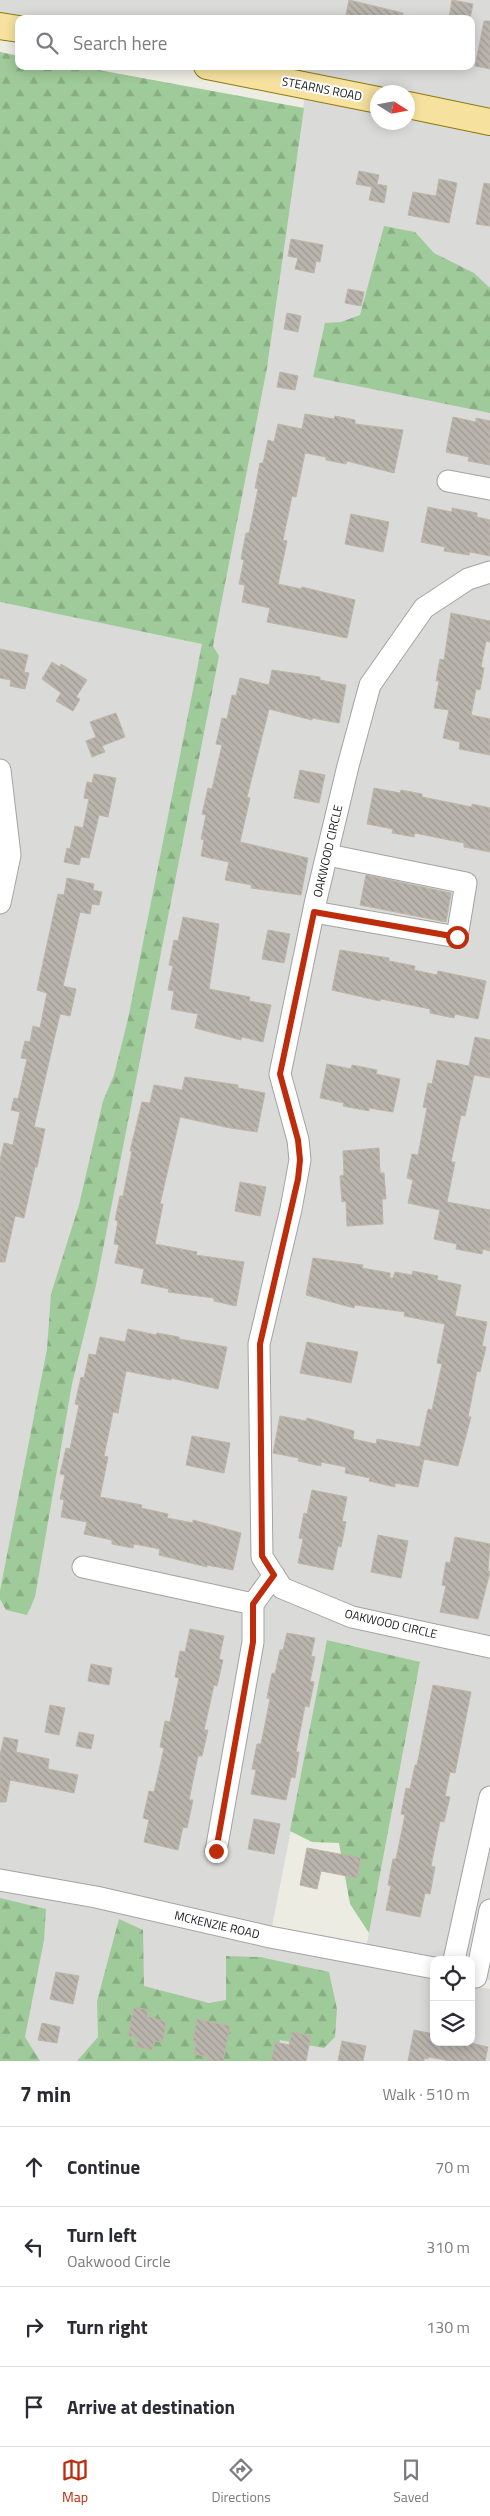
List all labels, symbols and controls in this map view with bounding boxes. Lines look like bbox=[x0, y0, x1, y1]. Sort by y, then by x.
search box bbox=[15, 15, 475, 70]
text: Search here bbox=[73, 28, 167, 57]
icon: search bbox=[33, 29, 61, 57]
street label: STEARNS ROAD bbox=[280, 71, 364, 106]
north arrow bbox=[370, 85, 415, 130]
street label: OAKWOOD CIRCLE bbox=[308, 802, 347, 899]
route start bbox=[446, 926, 469, 949]
street label: OAKWOOD CIRCLE bbox=[343, 1604, 440, 1643]
route end bbox=[205, 1840, 228, 1863]
street label: MCKENZIE ROAD bbox=[173, 1905, 262, 1944]
map controls bbox=[430, 1956, 475, 2046]
button: locate bbox=[430, 1956, 475, 2001]
button: layers bbox=[430, 2001, 475, 2046]
text: 7 min bbox=[20, 2078, 71, 2110]
text: Walk · 510 m bbox=[382, 2082, 470, 2106]
text: Continue bbox=[67, 2152, 140, 2181]
icon: ahead bbox=[20, 2153, 48, 2181]
text: 70 m bbox=[435, 2155, 470, 2179]
text: Turn left bbox=[67, 2220, 137, 2249]
icon: left bbox=[20, 2233, 48, 2261]
text: 310 m bbox=[426, 2235, 470, 2259]
text: Oakwood Circle bbox=[67, 2249, 171, 2273]
text: Turn right bbox=[67, 2312, 148, 2341]
icon: right bbox=[20, 2313, 48, 2341]
text: 130 m bbox=[426, 2315, 470, 2339]
text: Arrive at destination bbox=[67, 2392, 235, 2421]
icon: arrive bbox=[20, 2393, 48, 2421]
tab: Map bbox=[61, 2456, 89, 2507]
tab: Directions bbox=[211, 2456, 271, 2507]
tab: Saved bbox=[393, 2456, 429, 2507]

